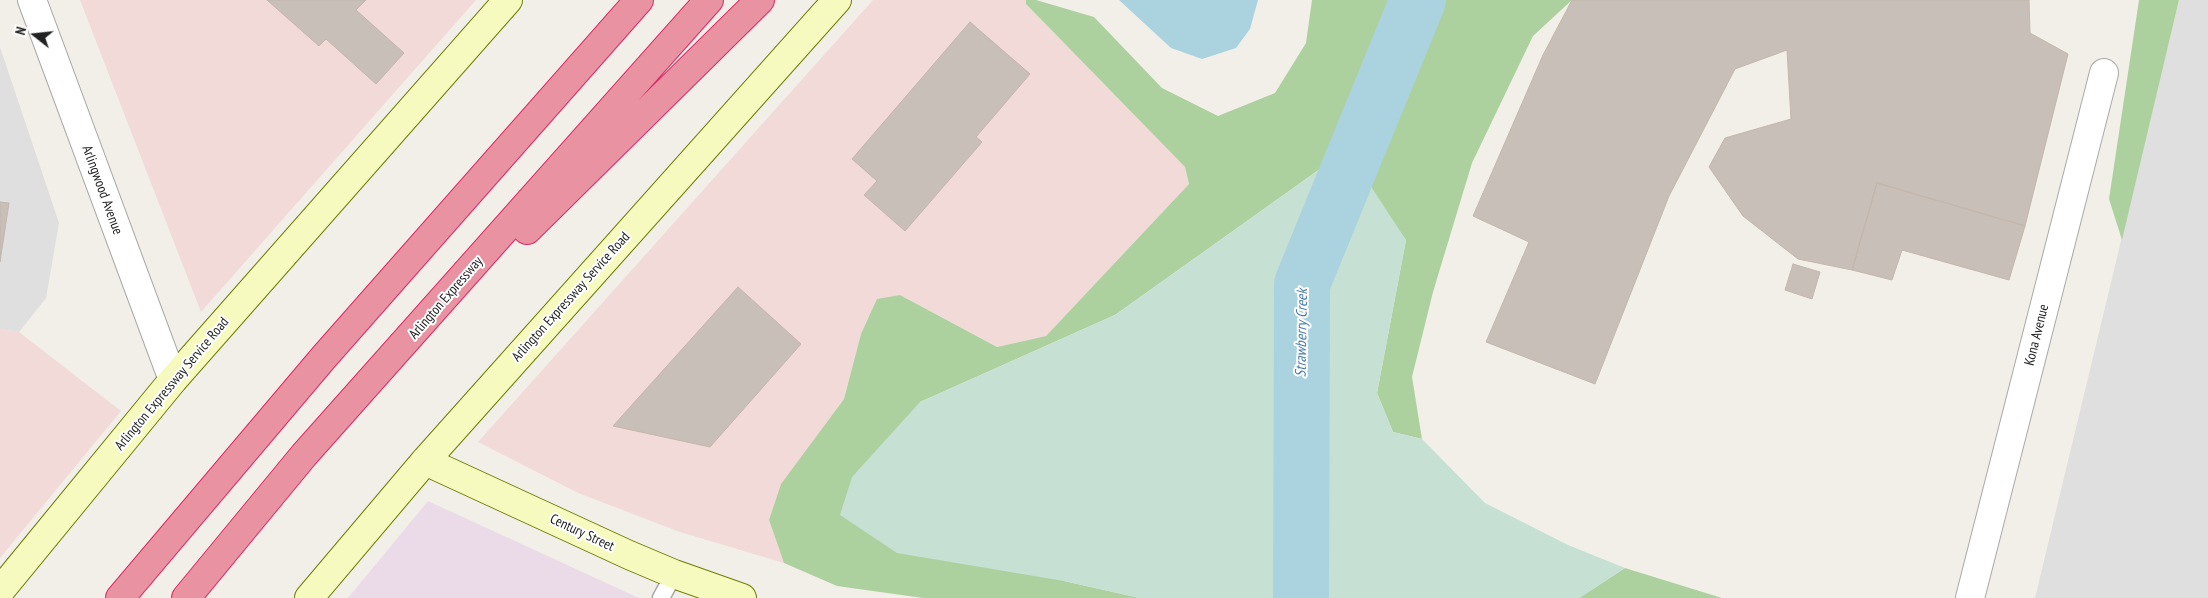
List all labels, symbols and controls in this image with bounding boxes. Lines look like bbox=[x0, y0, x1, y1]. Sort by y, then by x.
north arrow bbox=[10, 10, 60, 60]
text: N bbox=[11, 25, 30, 37]
street label: Arlingwood Avenue bbox=[78, 143, 126, 237]
street label: Arlington Expressway Service Road bbox=[508, 229, 634, 365]
street label: Arlington Expressway bbox=[406, 253, 486, 343]
water label: Strawberry Creek bbox=[1292, 289, 1312, 377]
street label: Kona Avenue bbox=[2021, 303, 2053, 367]
street label: Arlington Expressway Service Road bbox=[111, 314, 233, 454]
street label: Century Street bbox=[547, 511, 617, 555]

